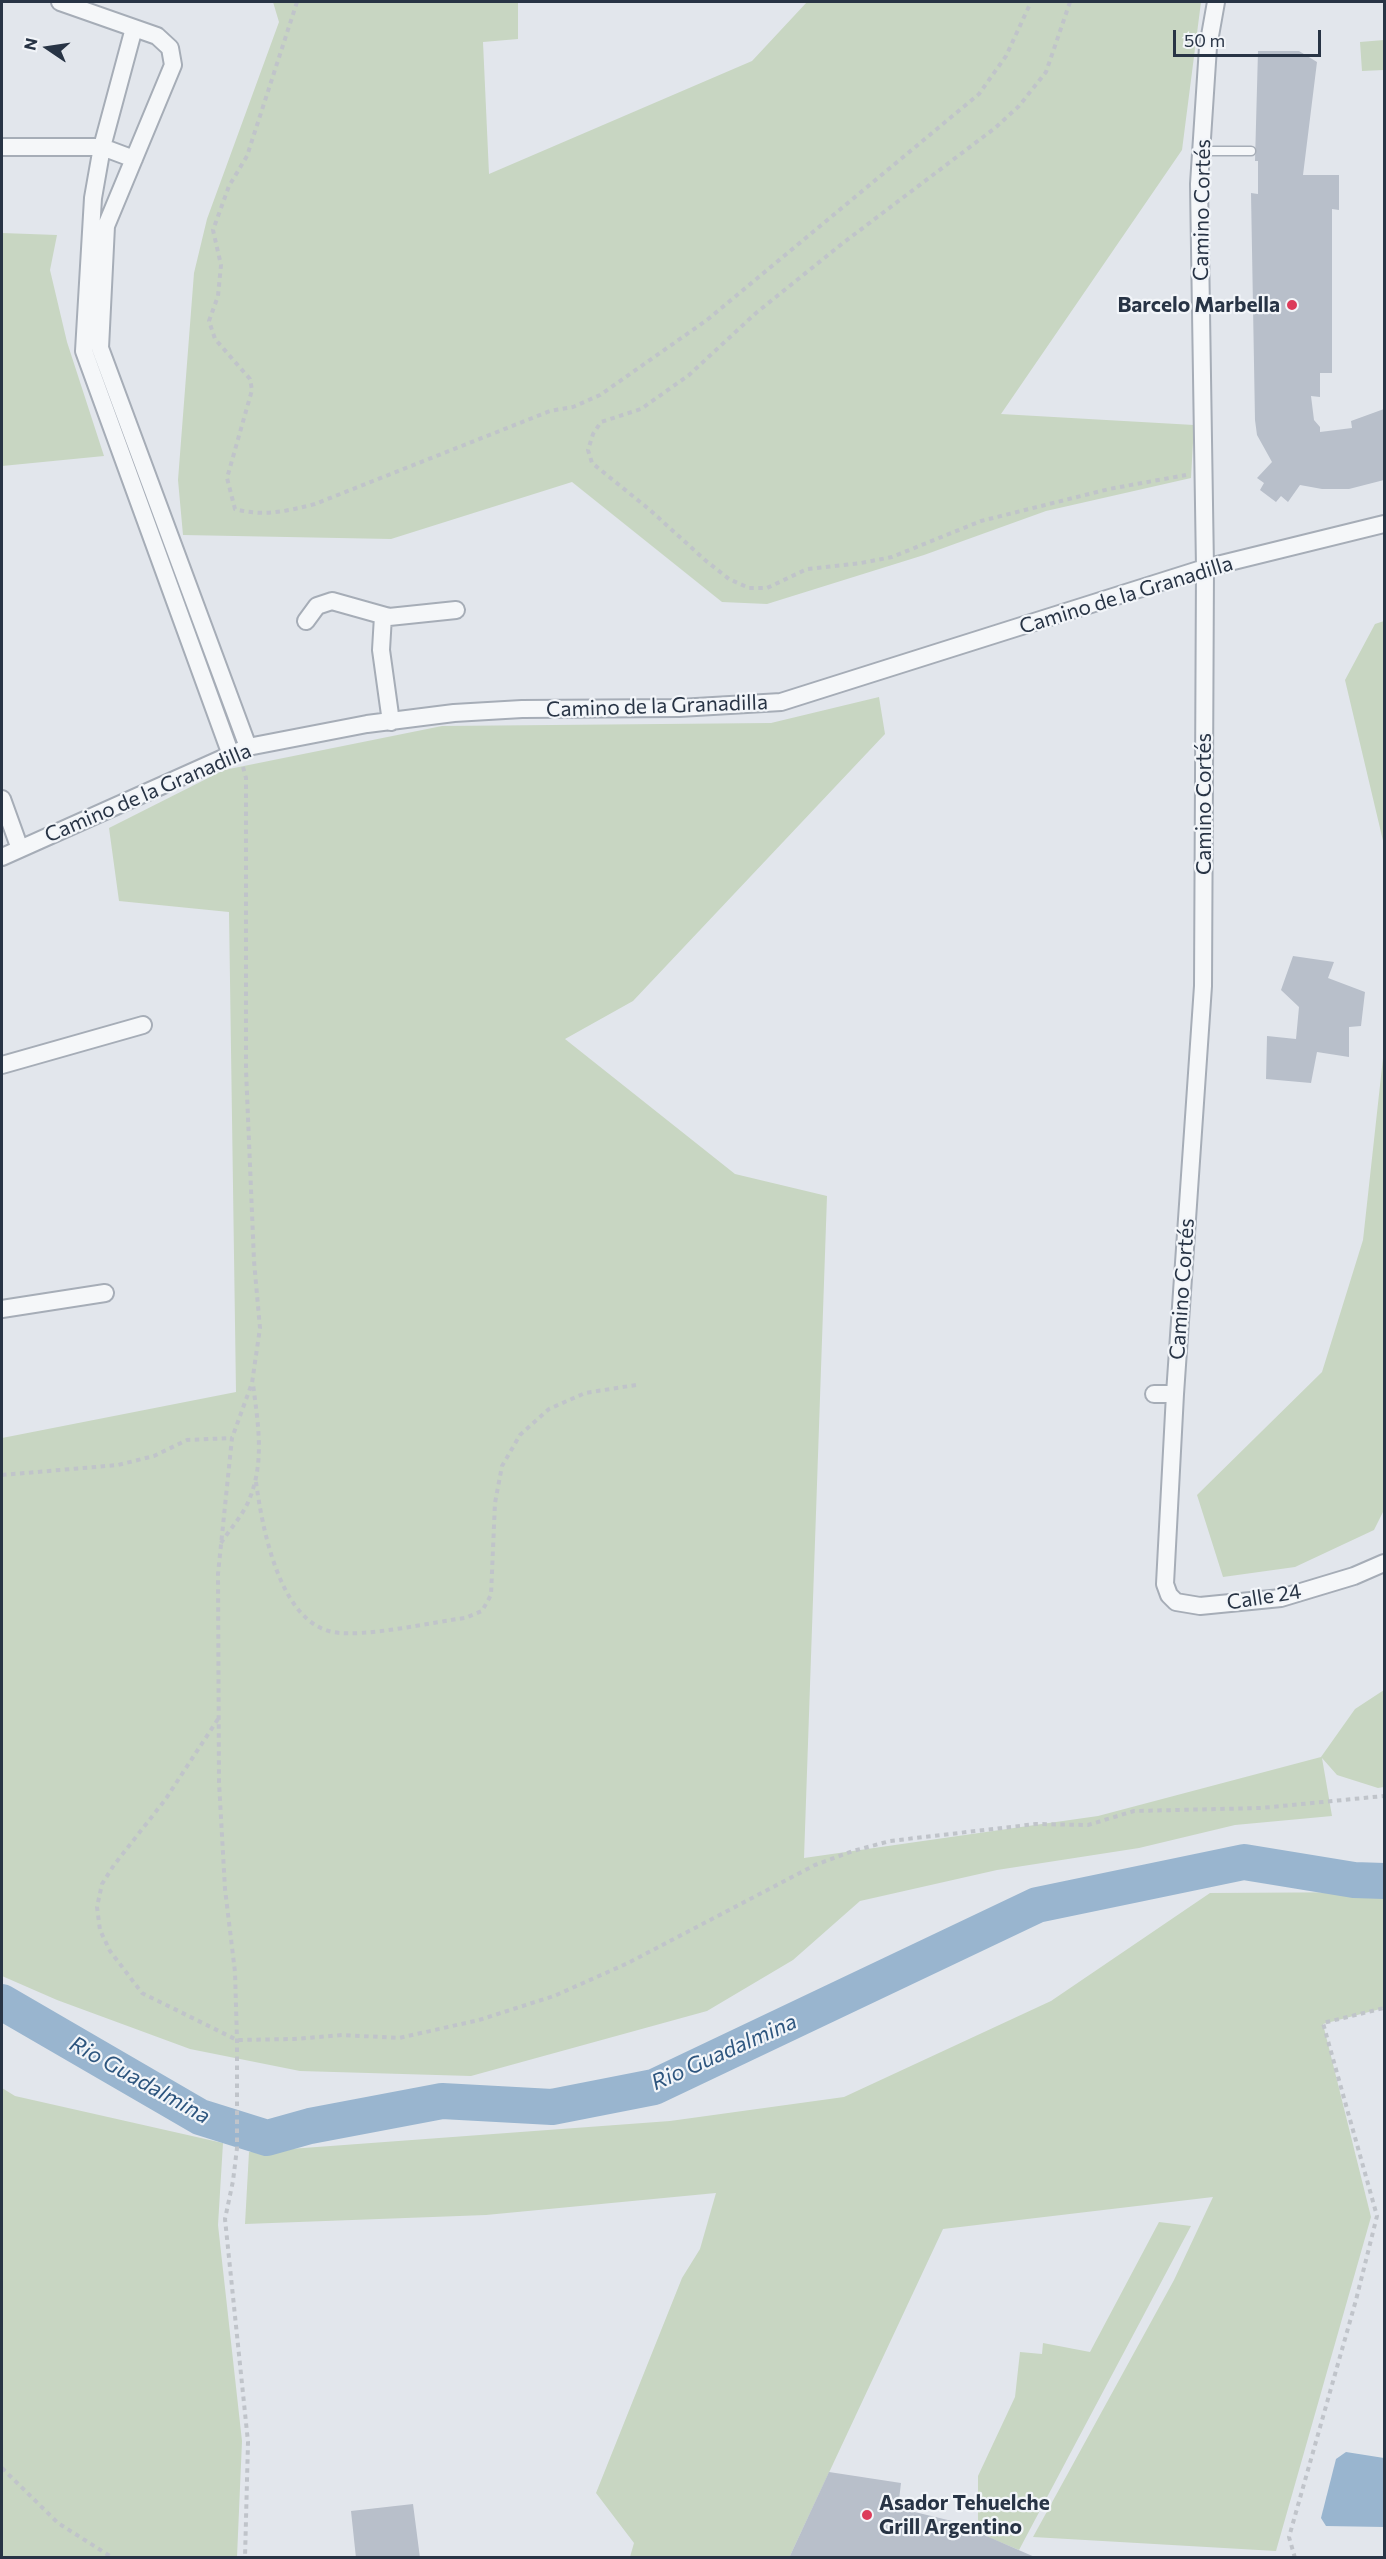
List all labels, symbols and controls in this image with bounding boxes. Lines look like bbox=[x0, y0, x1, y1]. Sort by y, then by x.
north arrow bbox=[18, 18, 78, 78]
scale bar bbox=[1176, 18, 1324, 56]
text: 50 m bbox=[1184, 29, 1225, 51]
text: N bbox=[19, 36, 41, 52]
street label: Camino Cortés bbox=[1188, 139, 1216, 281]
place label: Barcelo Marbella bbox=[1117, 292, 1280, 318]
marker: Barcelo Marbella bbox=[1285, 298, 1299, 312]
street label: Camino de la Granadilla bbox=[1016, 550, 1236, 640]
street label: Camino de la Granadilla bbox=[546, 690, 768, 722]
street label: Camino Cortés bbox=[1191, 733, 1217, 875]
street label: Camino de la Granadilla bbox=[41, 738, 255, 848]
street label: Camino Cortés bbox=[1164, 1217, 1200, 1361]
street label: Calle 24 bbox=[1225, 1579, 1303, 1615]
water label: Rio Guadalmina bbox=[647, 2008, 801, 2096]
water label: Rio Guadalmina bbox=[65, 2031, 215, 2129]
place label: Asador Tehuelche Grill Argentino bbox=[879, 2490, 1050, 2540]
marker: Asador Tehuelche Grill Argentino bbox=[860, 2508, 874, 2522]

